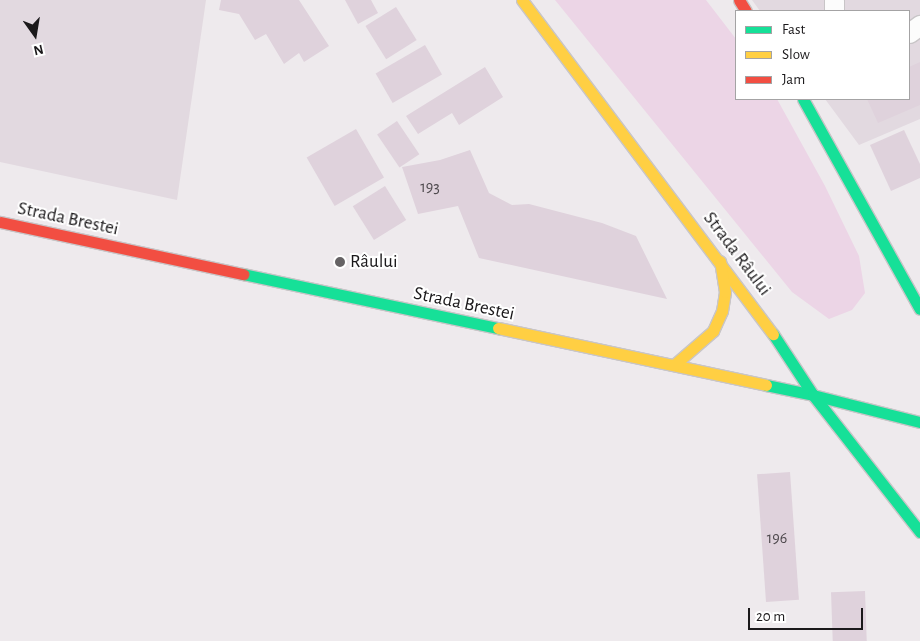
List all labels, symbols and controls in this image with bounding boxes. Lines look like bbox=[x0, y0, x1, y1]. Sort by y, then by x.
north arrow bbox=[10, 10, 60, 60]
legend bbox=[735, 10, 910, 100]
text: Fast bbox=[782, 22, 805, 37]
text: N bbox=[32, 42, 45, 58]
text: Slow bbox=[782, 47, 810, 62]
text: Jam bbox=[782, 72, 805, 87]
house number: 193 bbox=[420, 177, 440, 197]
street label: Strada Brestei bbox=[15, 197, 121, 241]
street label: Strada Râului bbox=[698, 208, 776, 300]
place label: Râului bbox=[350, 251, 398, 273]
marker: Râului bbox=[334, 256, 346, 268]
street label: Strada Brestei bbox=[411, 282, 517, 326]
house number: 196 bbox=[767, 528, 787, 548]
scale bar bbox=[750, 598, 865, 630]
text: 20 m bbox=[756, 609, 785, 624]

